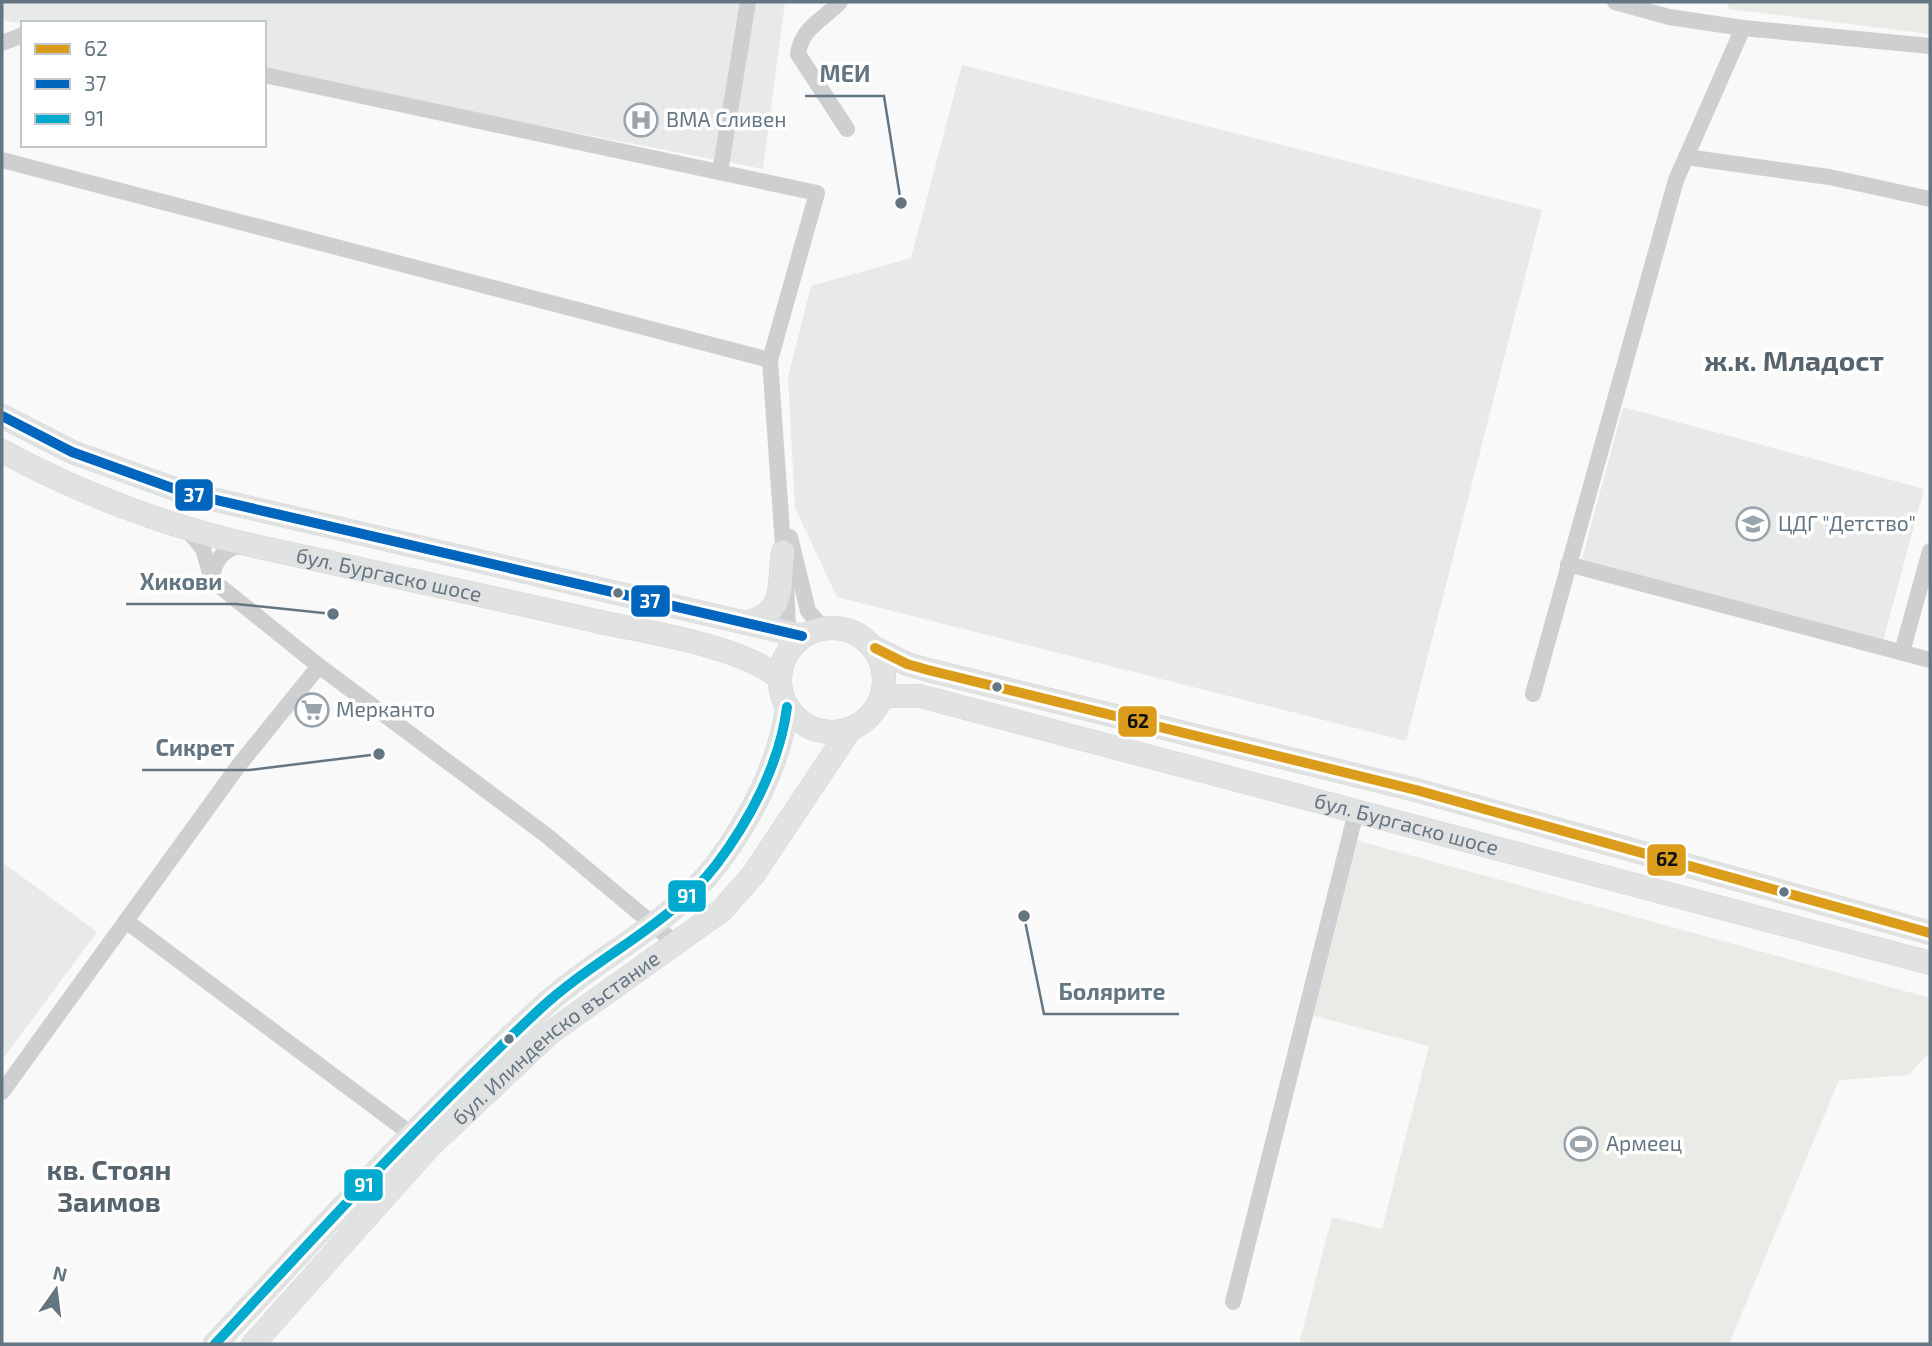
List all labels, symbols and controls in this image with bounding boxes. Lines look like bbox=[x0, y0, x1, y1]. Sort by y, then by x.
legend bbox=[21, 21, 266, 147]
text: 62 bbox=[84, 35, 108, 60]
callout: МЕИ bbox=[805, 52, 884, 96]
text: МЕИ bbox=[820, 59, 870, 87]
text: 37 bbox=[84, 70, 107, 95]
hospital icon: ВМА Сливен bbox=[622, 101, 660, 139]
text: 91 bbox=[84, 105, 104, 130]
place label: ВМА Сливен bbox=[666, 106, 786, 131]
district label: ж.к. Младост bbox=[1704, 343, 1884, 377]
line badge: 37 bbox=[174, 478, 214, 512]
text: 37 bbox=[184, 483, 204, 506]
school or university icon: ЦДГ "Детство" bbox=[1734, 505, 1772, 543]
place label: ЦДГ "Детство" bbox=[1778, 510, 1916, 535]
street label: бул. Бургаско шосе bbox=[294, 541, 484, 606]
callout: Хикови bbox=[126, 560, 236, 604]
text: Хикови bbox=[140, 567, 222, 595]
line badge: 37 bbox=[630, 584, 671, 618]
unlabelled marker bbox=[611, 586, 625, 600]
text: 37 bbox=[640, 589, 660, 612]
unlabelled marker bbox=[990, 680, 1004, 694]
supermarket icon: Мерканто bbox=[293, 691, 331, 729]
place label: Мерканто bbox=[336, 696, 435, 721]
line badge: 62 bbox=[1117, 705, 1158, 738]
text: 62 bbox=[1127, 709, 1149, 732]
callout: Сикрет bbox=[142, 726, 249, 770]
text: Сикрет bbox=[155, 733, 235, 761]
street label: бул. Бургаско шосе bbox=[1312, 787, 1502, 859]
line badge: 62 bbox=[1646, 843, 1687, 877]
text: 62 bbox=[1656, 847, 1678, 870]
line badge: 91 bbox=[667, 879, 707, 913]
text: 91 bbox=[677, 884, 697, 907]
unlabelled marker bbox=[1777, 885, 1791, 899]
street label: бул. Илинденско въстание bbox=[446, 945, 664, 1130]
callout: Болярите bbox=[1044, 970, 1179, 1014]
text: Болярите bbox=[1058, 977, 1166, 1005]
unlabelled marker bbox=[502, 1032, 516, 1046]
sports icon: Армеец bbox=[1562, 1125, 1600, 1163]
place label: Армеец bbox=[1606, 1130, 1682, 1155]
district label: кв. Стоян Заимов bbox=[47, 1152, 171, 1218]
line badge: 91 bbox=[343, 1168, 384, 1202]
text: 91 bbox=[354, 1173, 374, 1196]
north arrow bbox=[21, 1255, 91, 1325]
text: N bbox=[51, 1260, 70, 1286]

